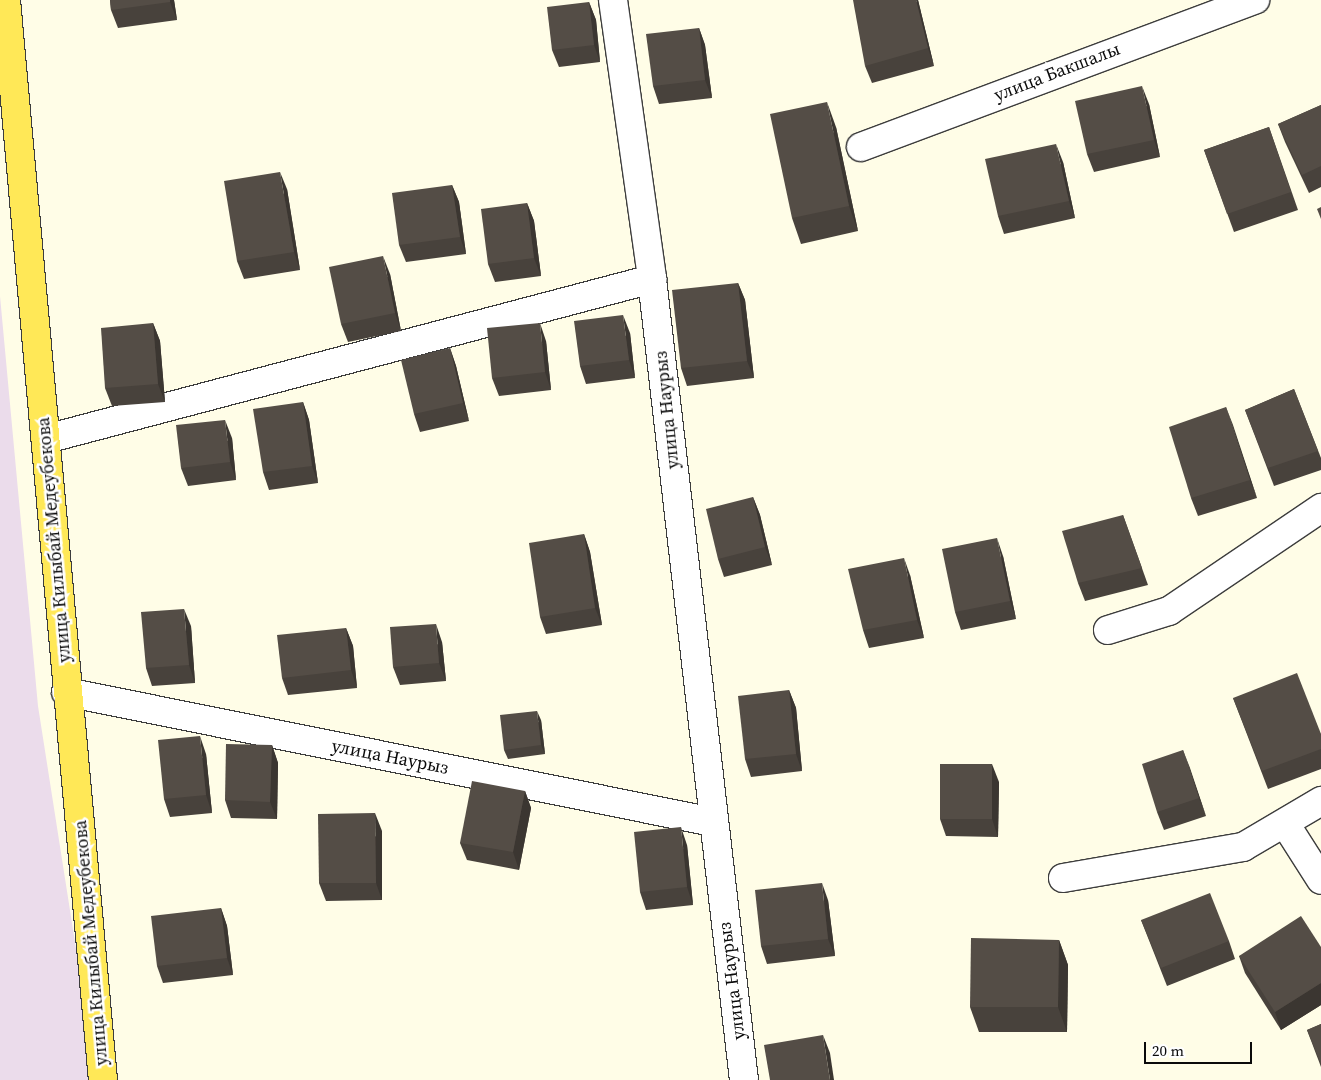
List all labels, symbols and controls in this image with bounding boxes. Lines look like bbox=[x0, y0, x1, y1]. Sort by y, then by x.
street label: улица Бакшалы bbox=[991, 38, 1123, 106]
street label: улица Наурыз bbox=[650, 350, 684, 470]
street label: улица Килыбай Медеубекова bbox=[33, 416, 75, 664]
street label: улица Наурыз bbox=[330, 735, 450, 779]
street label: улица Килыбай Медеубекова bbox=[70, 819, 112, 1067]
street label: улица Наурыз bbox=[714, 921, 750, 1041]
scale bar bbox=[1146, 1032, 1254, 1064]
text: 20 m bbox=[1152, 1040, 1184, 1061]

